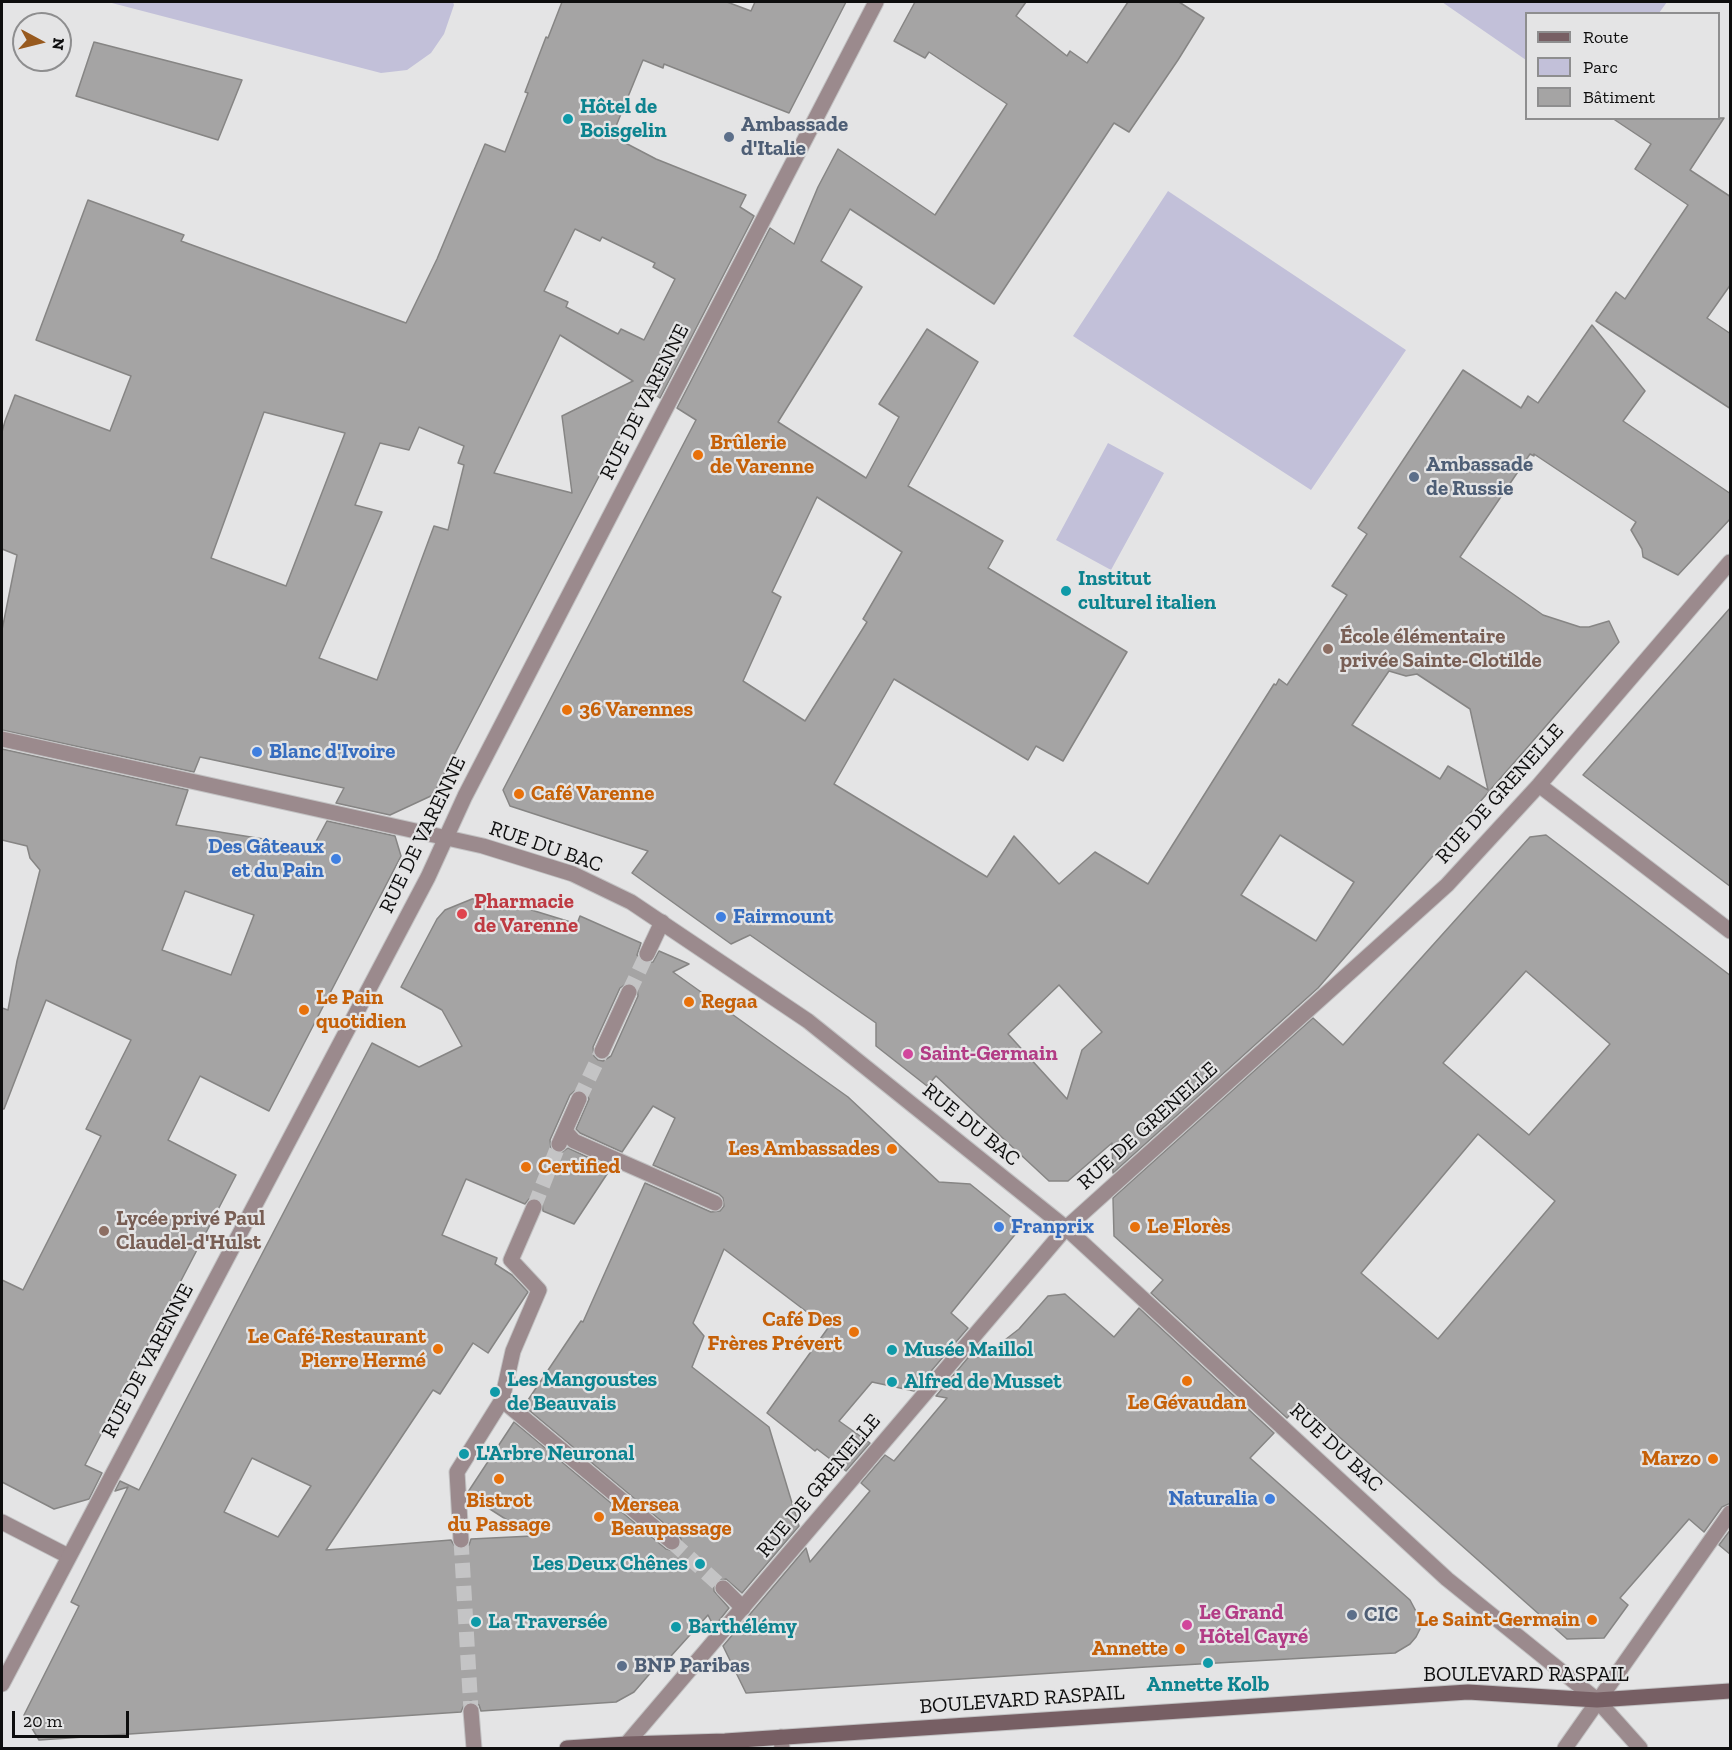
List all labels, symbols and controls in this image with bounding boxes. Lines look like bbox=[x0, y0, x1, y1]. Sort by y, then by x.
north arrow bbox=[12, 12, 72, 72]
legend bbox=[1525, 12, 1720, 120]
text: Route bbox=[1583, 26, 1628, 48]
text: N bbox=[48, 37, 69, 51]
text: Parc bbox=[1583, 56, 1618, 78]
text: Bâtiment bbox=[1583, 86, 1655, 108]
place label: Hôtel de Boisgelin bbox=[580, 94, 667, 144]
marker: Hôtel de Boisgelin bbox=[561, 112, 575, 126]
place label: Ambassade d'Italie bbox=[741, 112, 848, 162]
marker: Ambassade d'Italie bbox=[722, 130, 736, 144]
street label: RUE DE VARENNE bbox=[595, 320, 695, 484]
place label: Brûlerie de Varenne bbox=[710, 430, 814, 480]
marker: Brûlerie de Varenne bbox=[691, 448, 705, 462]
place label: Ambassade de Russie bbox=[1426, 452, 1533, 502]
marker: Ambassade de Russie bbox=[1407, 470, 1421, 484]
place label: Institut culturel italien bbox=[1078, 566, 1216, 616]
marker: Institut culturel italien bbox=[1059, 584, 1073, 598]
place label: École élémentaire privée Sainte-Clotilde bbox=[1340, 624, 1542, 674]
marker: École élémentaire privée Sainte-Clotilde bbox=[1321, 642, 1335, 656]
place label: 36 Varennes bbox=[579, 697, 693, 723]
marker: 36 Varennes bbox=[560, 703, 574, 717]
street label: RUE DE GRENELLE bbox=[1431, 719, 1569, 869]
place label: Blanc d'Ivoire bbox=[269, 739, 395, 765]
marker: Blanc d'Ivoire bbox=[250, 745, 264, 759]
street label: RUE DE VARENNE bbox=[374, 753, 472, 917]
place label: Café Varenne bbox=[531, 781, 654, 807]
marker: Café Varenne bbox=[512, 787, 526, 801]
street label: RUE DU BAC bbox=[486, 816, 606, 878]
place label: Des Gâteaux et du Pain bbox=[208, 834, 324, 884]
marker: Des Gâteaux et du Pain bbox=[329, 852, 343, 866]
place label: Pharmacie de Varenne bbox=[474, 889, 578, 939]
place label: Fairmount bbox=[733, 904, 833, 930]
marker: Pharmacie de Varenne bbox=[455, 907, 469, 921]
marker: Fairmount bbox=[714, 910, 728, 924]
place label: Le Pain quotidien bbox=[316, 985, 406, 1035]
place label: Regaa bbox=[701, 989, 758, 1015]
marker: Regaa bbox=[682, 995, 696, 1009]
marker: Le Pain quotidien bbox=[297, 1003, 311, 1017]
place label: Saint-Germain bbox=[920, 1041, 1058, 1067]
marker: Saint-Germain bbox=[901, 1047, 915, 1061]
street label: RUE DE GRENELLE bbox=[1073, 1057, 1223, 1195]
street label: RUE DU BAC bbox=[917, 1078, 1025, 1172]
place label: Les Ambassades bbox=[728, 1136, 880, 1162]
marker: Les Ambassades bbox=[885, 1142, 899, 1156]
place label: Certified bbox=[538, 1154, 620, 1180]
marker: Certified bbox=[519, 1160, 533, 1174]
place label: Lycée privé Paul Claudel-d'Hulst bbox=[116, 1206, 265, 1256]
place label: Franprix bbox=[1011, 1214, 1094, 1240]
place label: Le Florès bbox=[1147, 1214, 1231, 1240]
marker: Franprix bbox=[992, 1220, 1006, 1234]
marker: Le Florès bbox=[1128, 1220, 1142, 1234]
marker: Lycée privé Paul Claudel-d'Hulst bbox=[97, 1224, 111, 1238]
street label: RUE DE VARENNE bbox=[97, 1280, 199, 1442]
place label: Café Des Frères Prévert bbox=[708, 1307, 842, 1357]
place label: Le Café-Restaurant Pierre Hermé bbox=[248, 1324, 426, 1374]
marker: Café Des Frères Prévert bbox=[847, 1325, 861, 1339]
place label: Musée Maillol bbox=[904, 1337, 1033, 1363]
marker: Le Café-Restaurant Pierre Hermé bbox=[431, 1342, 445, 1356]
marker: Musée Maillol bbox=[885, 1343, 899, 1357]
place label: Les Mangoustes de Beauvais bbox=[507, 1367, 657, 1417]
place label: Alfred de Musset bbox=[904, 1369, 1062, 1395]
marker: Le Gévaudan bbox=[1180, 1374, 1194, 1388]
marker: Alfred de Musset bbox=[885, 1375, 899, 1389]
marker: Les Mangoustes de Beauvais bbox=[488, 1385, 502, 1399]
place label: Le Gévaudan bbox=[1128, 1390, 1246, 1416]
street label: RUE DU BAC bbox=[1284, 1398, 1388, 1498]
street label: RUE DE GRENELLE bbox=[752, 1409, 886, 1563]
place label: L'Arbre Neuronal bbox=[476, 1441, 634, 1467]
place label: Marzo bbox=[1641, 1446, 1701, 1472]
marker: L'Arbre Neuronal bbox=[457, 1447, 471, 1461]
marker: Marzo bbox=[1706, 1452, 1720, 1466]
marker: Bistrot du Passage bbox=[492, 1472, 506, 1486]
place label: Naturalia bbox=[1169, 1486, 1258, 1512]
place label: Bistrot du Passage bbox=[447, 1488, 551, 1538]
place label: Mersea Beaupassage bbox=[611, 1492, 732, 1542]
marker: Naturalia bbox=[1263, 1492, 1277, 1506]
marker: Mersea Beaupassage bbox=[592, 1510, 606, 1524]
place label: Les Deux Chênes bbox=[532, 1551, 688, 1577]
marker: Les Deux Chênes bbox=[693, 1557, 707, 1571]
place label: Le Grand Hôtel Cayré bbox=[1199, 1600, 1308, 1650]
place label: CIC bbox=[1364, 1602, 1398, 1628]
place label: Le Saint-Germain bbox=[1417, 1607, 1580, 1633]
marker: CIC bbox=[1345, 1608, 1359, 1622]
place label: La Traversée bbox=[488, 1609, 607, 1635]
marker: Le Saint-Germain bbox=[1585, 1613, 1599, 1627]
place label: Barthélémy bbox=[688, 1614, 797, 1640]
marker: La Traversée bbox=[469, 1615, 483, 1629]
marker: Le Grand Hôtel Cayré bbox=[1180, 1618, 1194, 1632]
marker: Barthélémy bbox=[669, 1620, 683, 1634]
place label: Annette bbox=[1092, 1636, 1168, 1662]
marker: Annette bbox=[1173, 1642, 1187, 1656]
place label: BNP Paribas bbox=[634, 1653, 750, 1679]
marker: Annette Kolb bbox=[1201, 1656, 1215, 1670]
marker: BNP Paribas bbox=[615, 1659, 629, 1673]
street label: BOULEVARD RASPAIL bbox=[1423, 1662, 1629, 1688]
place label: Annette Kolb bbox=[1147, 1672, 1269, 1698]
street label: BOULEVARD RASPAIL bbox=[919, 1680, 1125, 1720]
scale bar bbox=[15, 1699, 132, 1737]
text: 20 m bbox=[23, 1710, 62, 1732]

